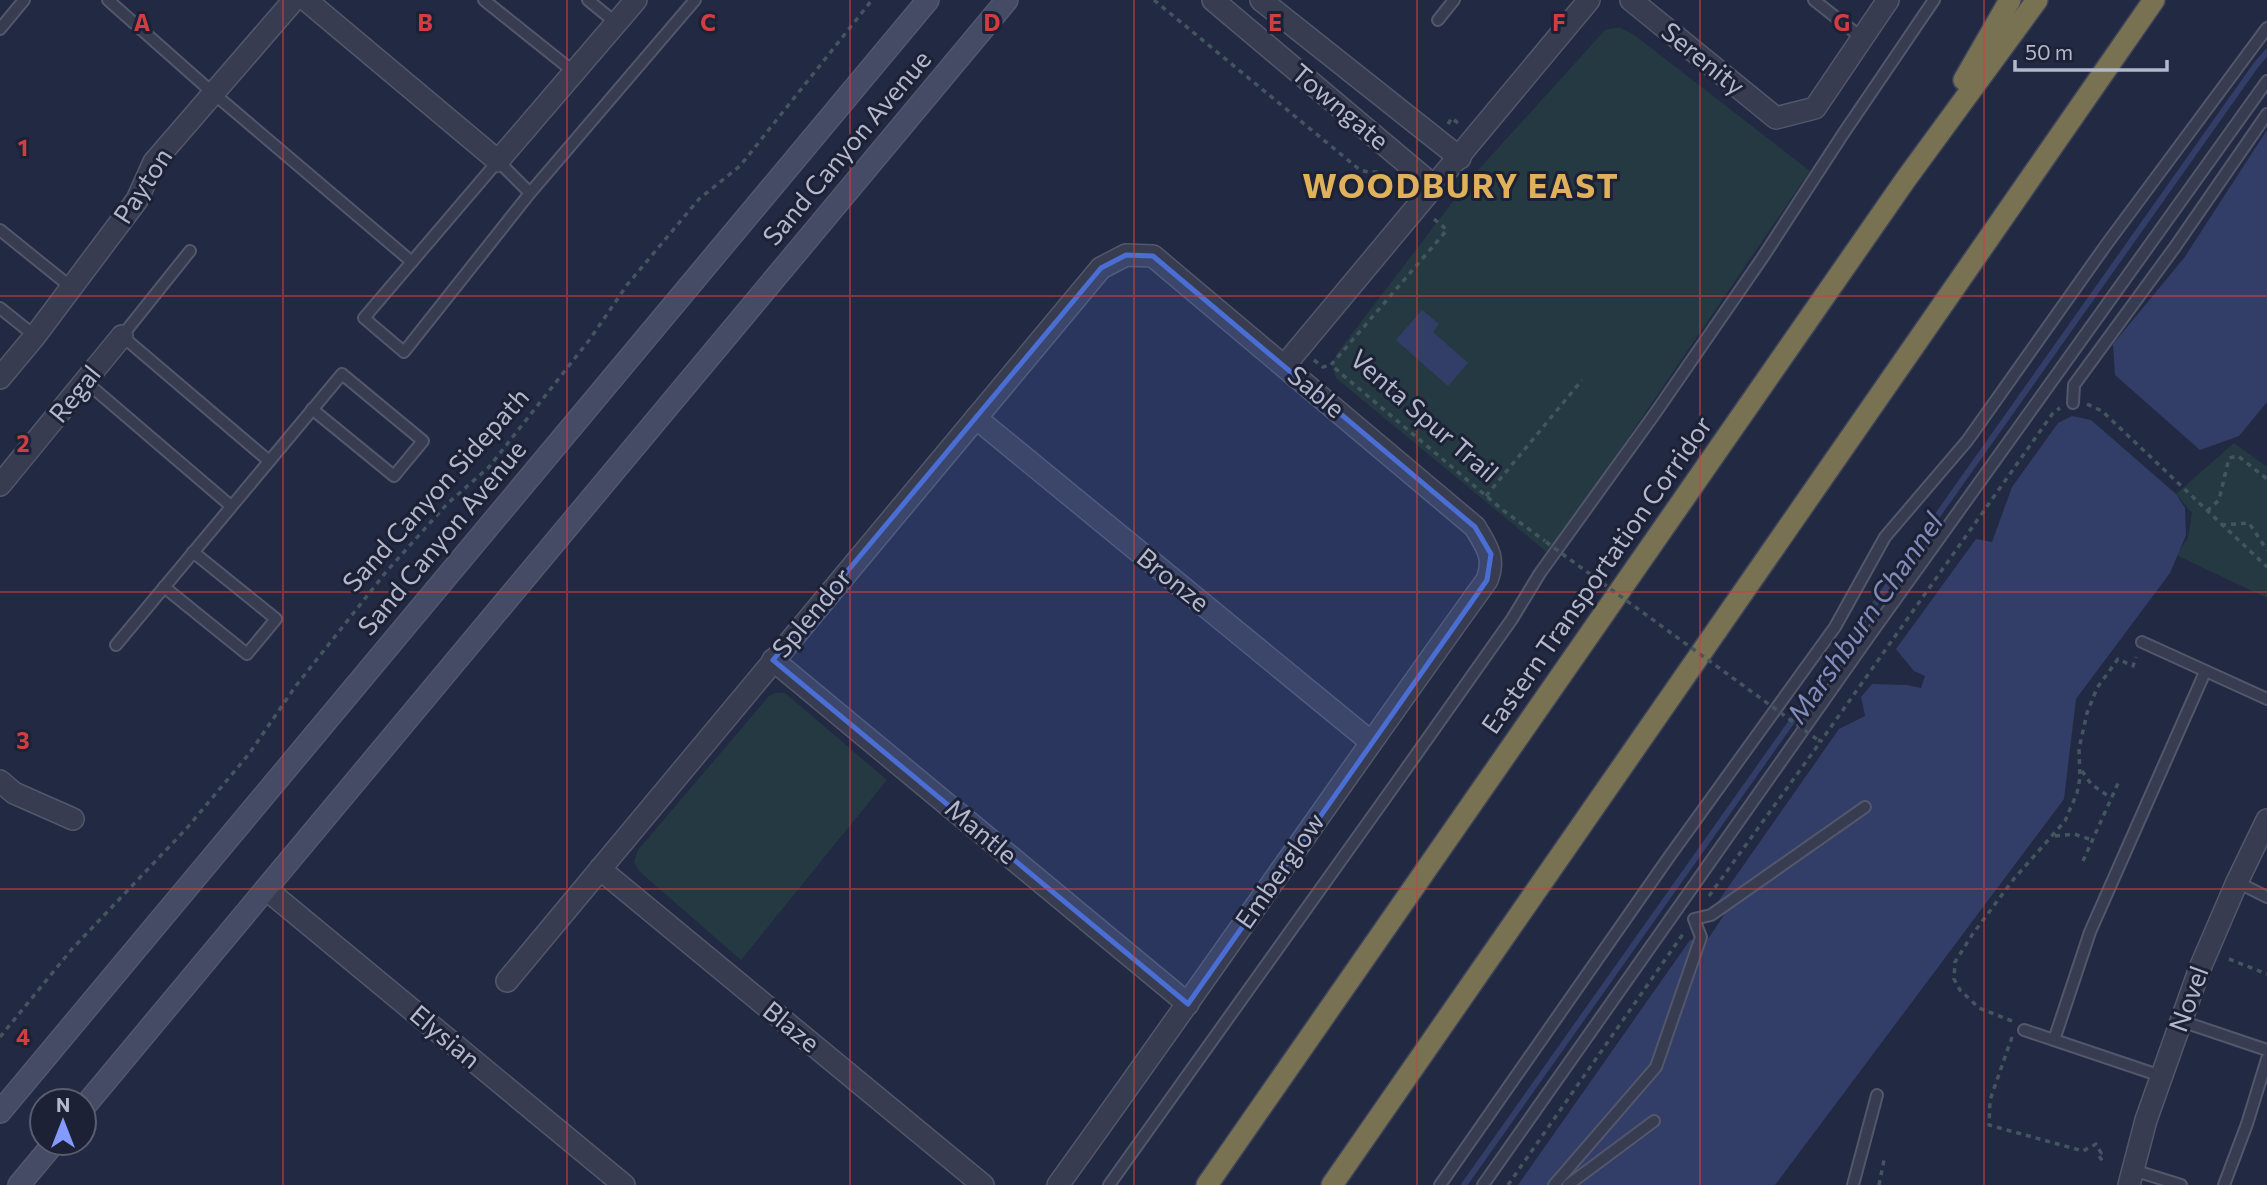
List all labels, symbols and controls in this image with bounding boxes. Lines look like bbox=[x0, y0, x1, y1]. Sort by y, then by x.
text: A bbox=[134, 8, 151, 36]
text: B bbox=[417, 8, 433, 36]
text: C bbox=[700, 8, 716, 36]
text: D bbox=[984, 8, 1001, 36]
text: E bbox=[1268, 8, 1282, 36]
text: F bbox=[1552, 8, 1566, 36]
text: G bbox=[1834, 8, 1850, 36]
street label: Serenity bbox=[1656, 15, 1752, 101]
scale bar bbox=[2015, 28, 2167, 72]
text: 50 m bbox=[2025, 39, 2073, 64]
street label: Sand Canyon Avenue bbox=[755, 43, 936, 251]
street label: Towngate bbox=[1286, 56, 1396, 155]
text: 1 bbox=[18, 133, 28, 161]
street label: Payton bbox=[106, 142, 178, 229]
district label: WOODBURY EAST bbox=[1302, 164, 1620, 205]
street label: Venta Spur Trail bbox=[1345, 342, 1505, 488]
street label: Regal bbox=[42, 358, 106, 428]
street label: Sable bbox=[1282, 358, 1352, 423]
street label: Sand Canyon Sidepath bbox=[335, 381, 535, 597]
street label: Eastern Transportation Corridor bbox=[1474, 410, 1718, 739]
text: 2 bbox=[16, 429, 30, 457]
street label: Sand Canyon Avenue bbox=[350, 433, 531, 641]
water label: Marshburn Channel bbox=[1779, 505, 1950, 729]
street label: Bronze bbox=[1132, 540, 1216, 617]
street label: Splendor bbox=[765, 561, 857, 663]
text: 3 bbox=[16, 726, 30, 754]
street label: Mantle bbox=[940, 792, 1024, 870]
street label: Emberglow bbox=[1228, 806, 1330, 934]
street label: Novel bbox=[2161, 961, 2214, 1036]
street label: Blaze bbox=[757, 994, 826, 1058]
street label: Elysian bbox=[404, 998, 487, 1074]
text: 4 bbox=[16, 1022, 30, 1050]
north arrow bbox=[28, 1087, 98, 1157]
text: N bbox=[56, 1093, 70, 1116]

